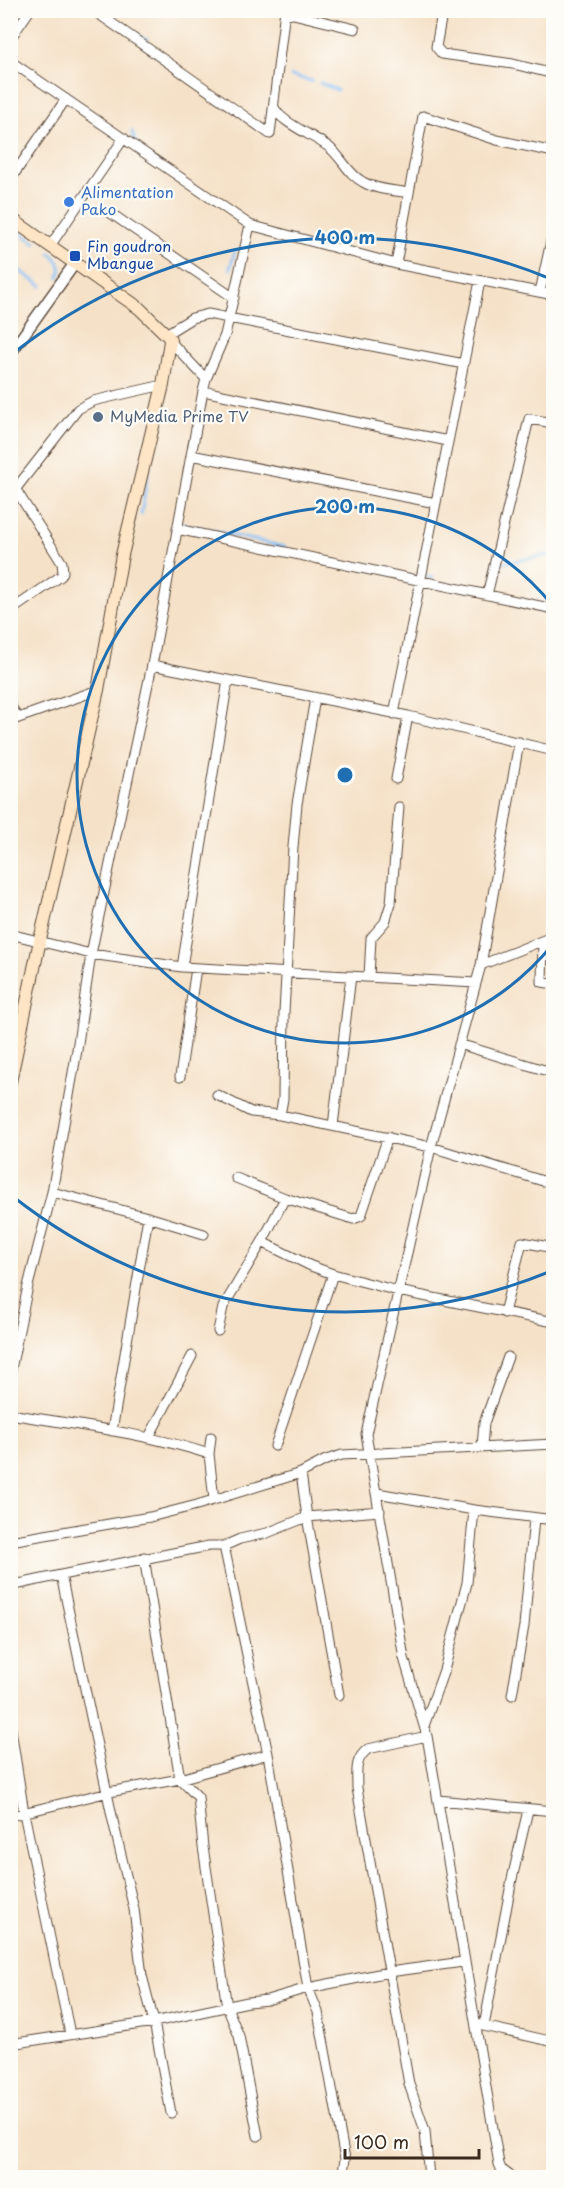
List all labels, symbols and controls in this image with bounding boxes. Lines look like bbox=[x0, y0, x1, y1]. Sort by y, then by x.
place label: Alimentation Pako bbox=[81, 180, 174, 220]
marker: Alimentation Pako bbox=[62, 195, 76, 209]
text: 400 m bbox=[315, 223, 375, 250]
place label: Fin goudron Mbangue bbox=[87, 234, 171, 274]
marker: Fin goudron Mbangue bbox=[68, 249, 82, 263]
place label: MyMedia Prime TV bbox=[110, 404, 249, 427]
marker: MyMedia Prime TV bbox=[91, 410, 105, 424]
text: 200 m bbox=[315, 492, 375, 519]
centre of rings bbox=[335, 765, 355, 785]
scale bar bbox=[345, 2122, 478, 2160]
text: 100 m bbox=[354, 2128, 409, 2155]

